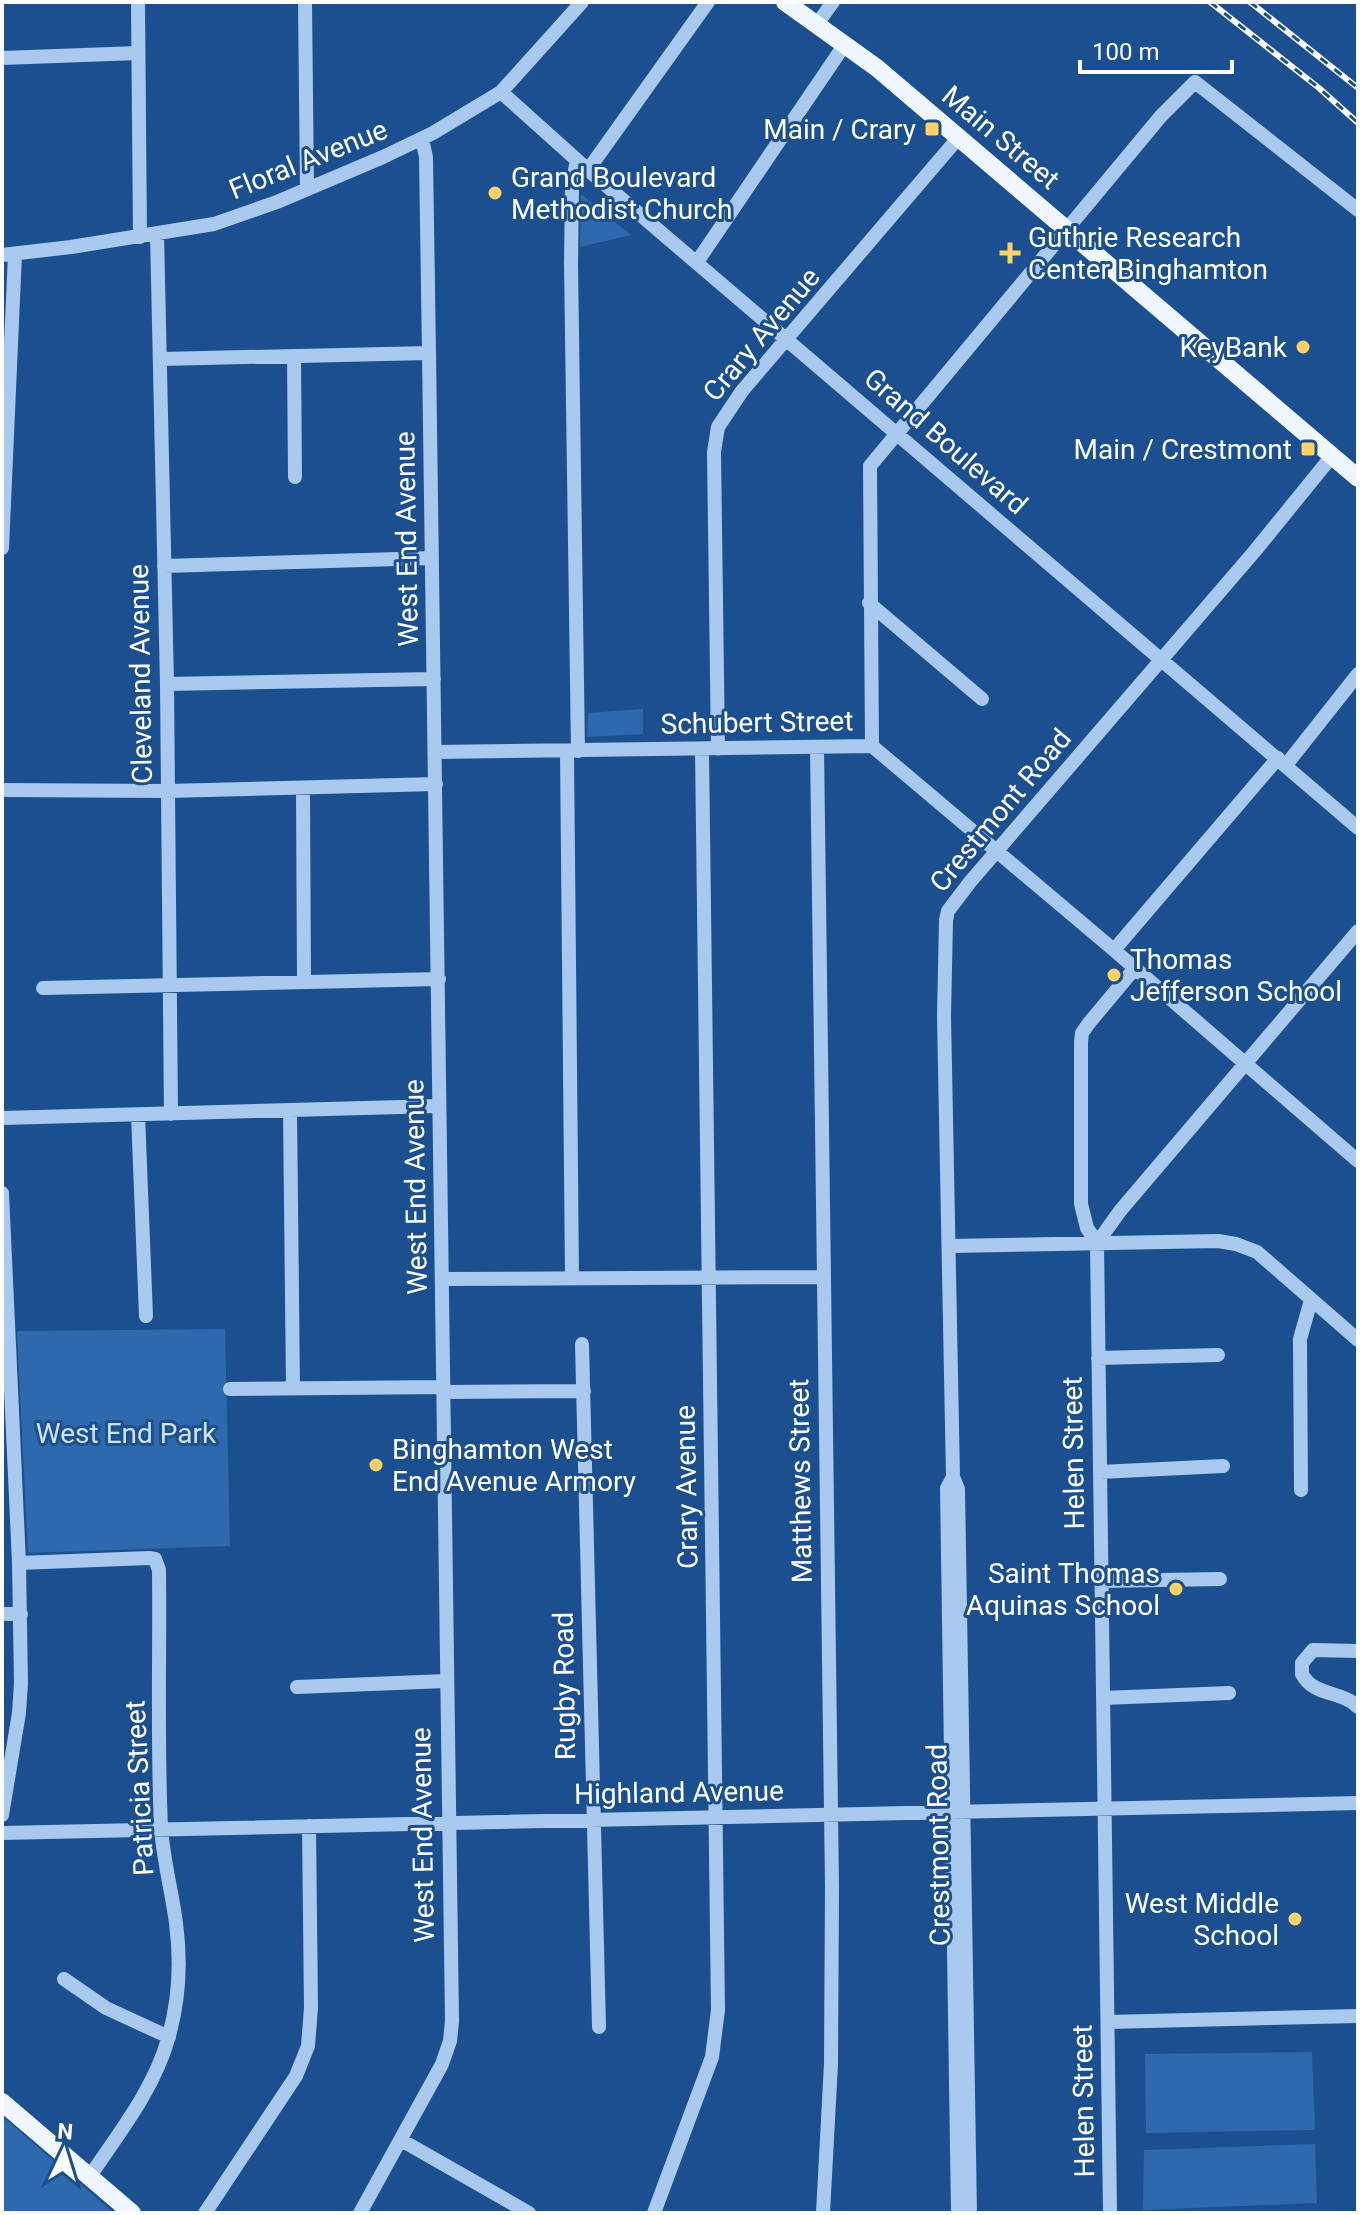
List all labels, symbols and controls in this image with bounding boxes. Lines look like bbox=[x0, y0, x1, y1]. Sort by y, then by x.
scale bar bbox=[1080, 24, 1232, 74]
text: 100 m bbox=[1092, 38, 1159, 66]
street label: Main Street bbox=[935, 79, 1066, 196]
street label: Floral Avenue bbox=[224, 113, 392, 206]
place label: Main / Crary bbox=[763, 113, 916, 146]
marker: Main / Crary bbox=[923, 120, 941, 138]
place label: Grand Boulevard Methodist Church bbox=[511, 161, 732, 226]
marker: Grand Boulevard Methodist Church bbox=[486, 184, 504, 202]
place label: Guthrie Research Center Binghamton bbox=[1028, 221, 1268, 286]
marker: Guthrie Research Center Binghamton bbox=[999, 242, 1021, 264]
street label: Crary Avenue bbox=[696, 261, 827, 408]
place label: KeyBank bbox=[1180, 331, 1288, 364]
marker: KeyBank bbox=[1294, 338, 1312, 356]
street label: Grand Boulevard bbox=[857, 362, 1034, 521]
street label: West End Avenue bbox=[388, 431, 425, 647]
place label: Main / Crestmont bbox=[1074, 433, 1292, 466]
marker: Main / Crestmont bbox=[1299, 440, 1317, 458]
street label: Cleveland Avenue bbox=[122, 564, 159, 784]
street label: Schubert Street bbox=[660, 704, 854, 741]
street label: Crestmont Road bbox=[923, 722, 1078, 898]
place label: Thomas Jefferson School bbox=[1130, 943, 1342, 1008]
marker: Thomas Jefferson School bbox=[1105, 966, 1123, 984]
street label: West End Avenue bbox=[397, 1079, 434, 1295]
street label: Helen Street bbox=[1056, 1376, 1091, 1530]
street label: Matthews Street bbox=[782, 1378, 819, 1584]
street label: Crary Avenue bbox=[669, 1405, 704, 1569]
park label: West End Park bbox=[36, 1417, 217, 1450]
place label: Binghamton West End Avenue Armory bbox=[392, 1433, 636, 1498]
marker: Binghamton West End Avenue Armory bbox=[367, 1456, 385, 1474]
place label: Saint Thomas Aquinas School bbox=[966, 1557, 1160, 1622]
marker: Saint Thomas Aquinas School bbox=[1167, 1580, 1185, 1598]
street label: Rugby Road bbox=[547, 1612, 582, 1760]
street label: Patricia Street bbox=[118, 1699, 161, 1877]
street label: West End Avenue bbox=[404, 1727, 441, 1943]
street label: Crestmont Road bbox=[920, 1744, 957, 1946]
street label: Highland Avenue bbox=[574, 1774, 784, 1811]
place label: West Middle School bbox=[1125, 1887, 1279, 1952]
marker: West Middle School bbox=[1286, 1910, 1304, 1928]
street label: Helen Street bbox=[1066, 2024, 1101, 2178]
north arrow bbox=[24, 2111, 104, 2191]
text: N bbox=[57, 2119, 74, 2145]

